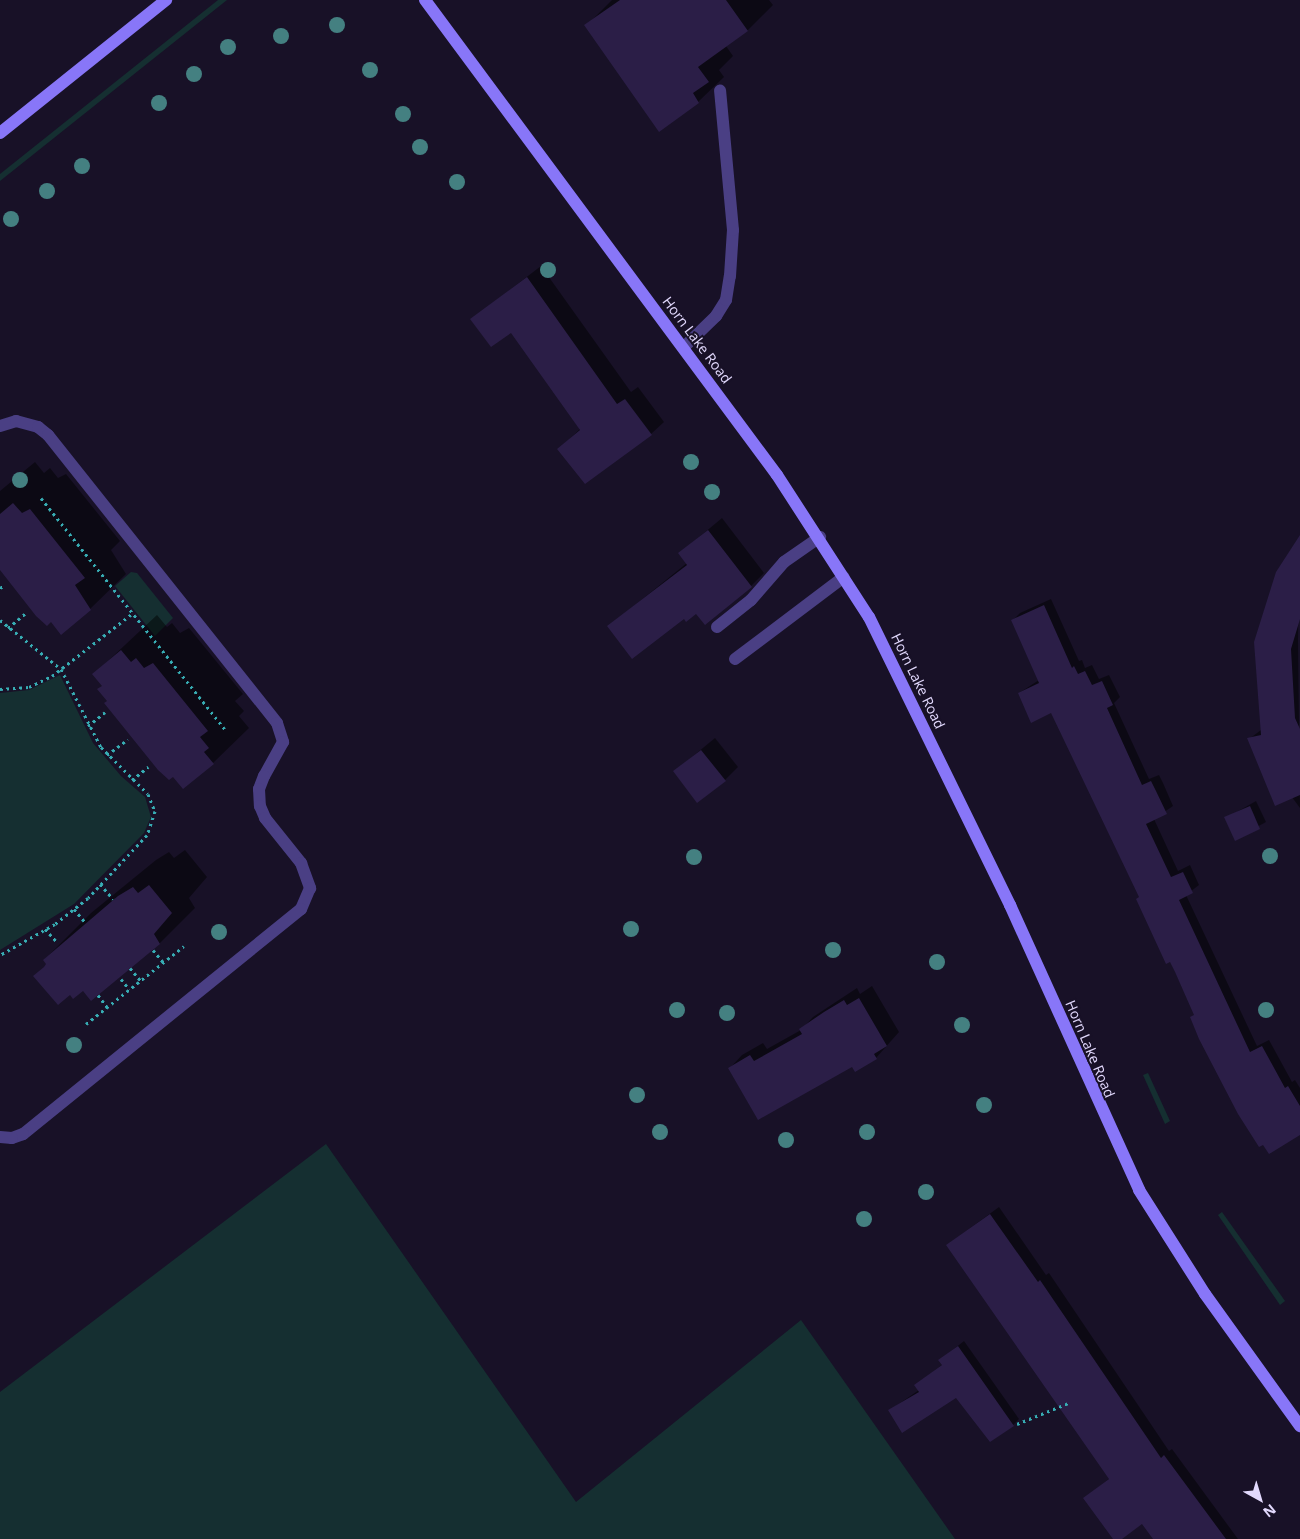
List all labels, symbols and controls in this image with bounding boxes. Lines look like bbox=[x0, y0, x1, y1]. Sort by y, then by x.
street label: Horn Lake Road bbox=[659, 293, 735, 387]
street label: Horn Lake Road bbox=[888, 631, 948, 731]
street label: Horn Lake Road bbox=[1062, 998, 1118, 1100]
north arrow bbox=[1235, 1474, 1285, 1524]
text: N bbox=[1259, 1500, 1280, 1522]

